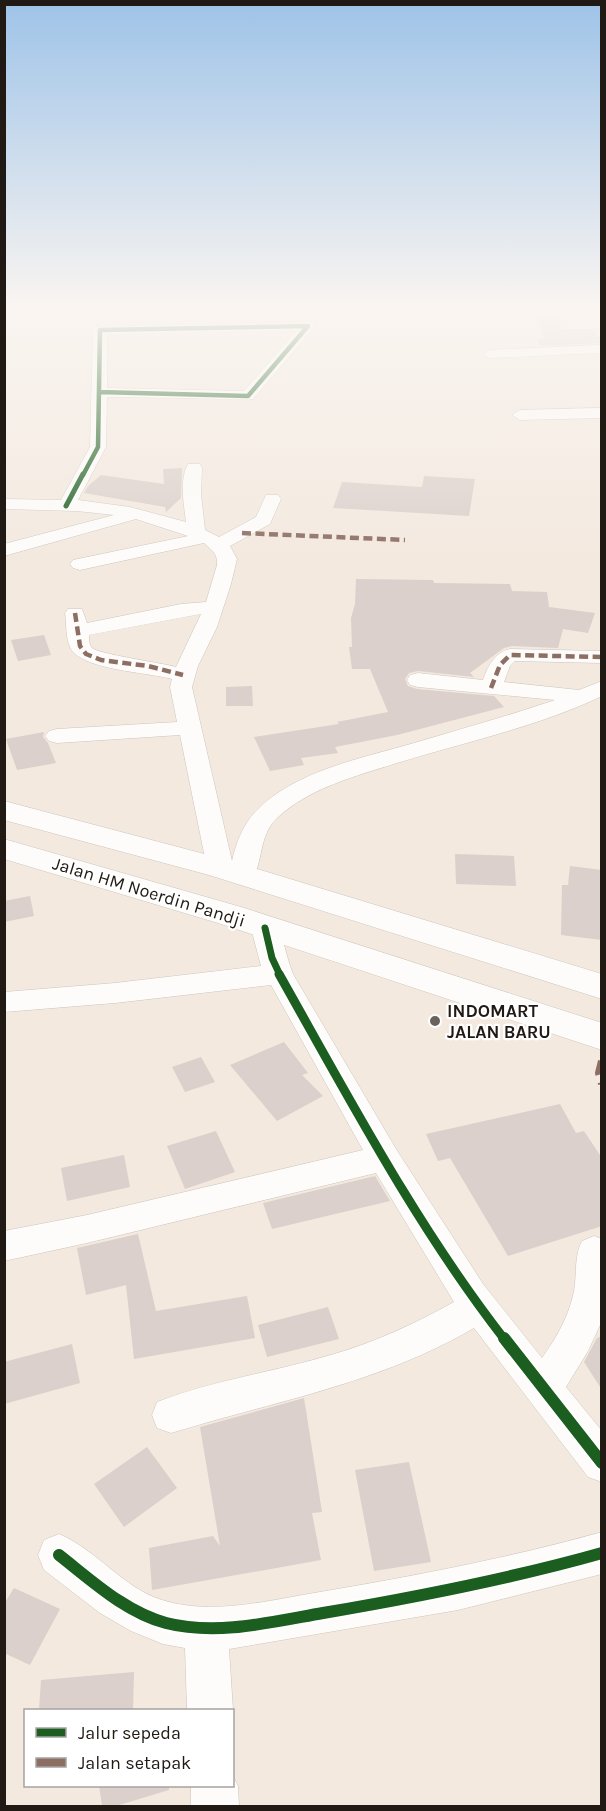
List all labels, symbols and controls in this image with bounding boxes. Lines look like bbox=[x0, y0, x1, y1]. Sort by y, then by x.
street label: Jalan HM Noerdin Pandji bbox=[50, 852, 248, 932]
place label: INDOMART JALAN BARU bbox=[447, 1000, 551, 1043]
marker: INDOMART JALAN BARU bbox=[428, 1014, 442, 1028]
legend bbox=[24, 1709, 234, 1787]
text: Jalur sepeda bbox=[78, 1722, 181, 1744]
text: Jalan setapak bbox=[78, 1752, 191, 1774]

